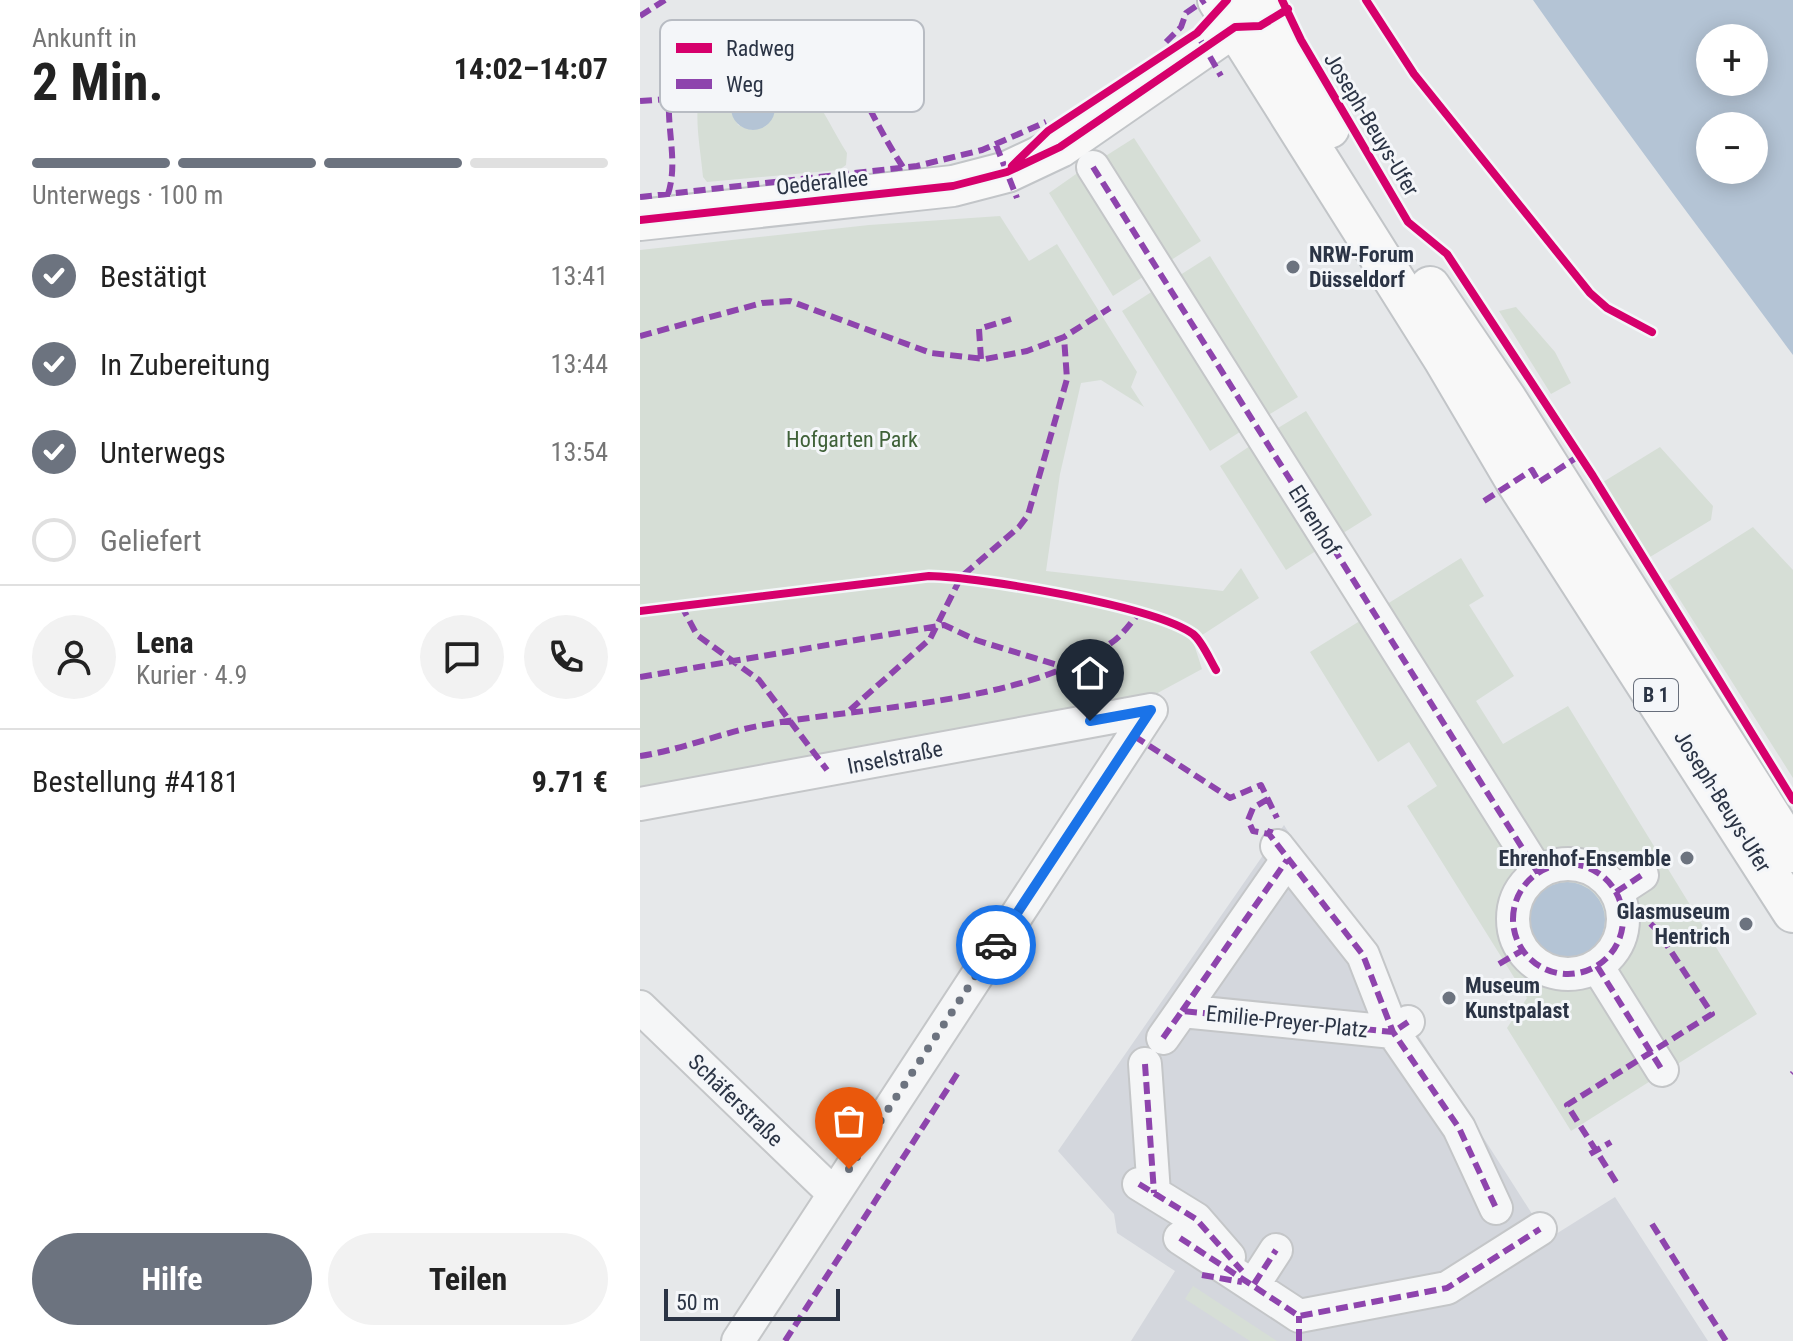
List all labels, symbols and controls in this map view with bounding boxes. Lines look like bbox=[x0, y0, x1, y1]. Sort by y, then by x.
legend bbox=[660, 20, 924, 112]
text: Ankunft in bbox=[32, 23, 137, 53]
map controls bbox=[1696, 24, 1768, 184]
button: + bbox=[1696, 24, 1768, 96]
text: Radweg bbox=[726, 36, 795, 61]
street label: Joseph-Beuys-Ufer bbox=[1319, 48, 1424, 201]
text: 14:02–14:07 bbox=[454, 51, 608, 86]
text: 2 Min. bbox=[32, 52, 164, 113]
text: Weg bbox=[726, 72, 764, 97]
button: − bbox=[1696, 112, 1768, 184]
street label: Oederallee bbox=[775, 165, 869, 200]
text: Unterwegs · 100 m bbox=[32, 180, 223, 210]
place label: NRW-Forum Düsseldorf bbox=[1309, 242, 1414, 292]
icon: check bbox=[32, 254, 76, 298]
marker: NRW-Forum Düsseldorf bbox=[1284, 258, 1302, 276]
text: Bestätigt bbox=[100, 259, 207, 294]
text: 13:41 bbox=[551, 261, 608, 291]
icon: check bbox=[32, 342, 76, 386]
text: In Zubereitung bbox=[100, 347, 270, 382]
text: 13:44 bbox=[551, 349, 608, 379]
park label: Hofgarten Park bbox=[786, 427, 918, 452]
icon: check bbox=[32, 430, 76, 474]
text: Unterwegs bbox=[100, 435, 226, 470]
text: 13:54 bbox=[551, 437, 608, 467]
street label: Ehrenhof bbox=[1283, 481, 1346, 560]
text: Geliefert bbox=[100, 523, 202, 558]
button: person bbox=[32, 615, 116, 699]
button: chat bbox=[420, 615, 504, 699]
button: phone bbox=[524, 615, 608, 699]
text: Lena bbox=[136, 625, 194, 660]
pin bbox=[1056, 639, 1124, 721]
icon: home bbox=[1068, 651, 1112, 695]
text: Kurier · 4.9 bbox=[136, 660, 247, 690]
road number: B 1 bbox=[1634, 679, 1678, 711]
street label: Joseph-Beuys-Ufer bbox=[1669, 726, 1776, 877]
street label: Inselstraße bbox=[845, 736, 945, 779]
text: Bestellung #4181 bbox=[32, 764, 239, 799]
text: 9.71 € bbox=[532, 764, 608, 799]
place label: Ehrenhof-Ensemble bbox=[1499, 846, 1671, 871]
marker: Ehrenhof-Ensemble bbox=[1678, 849, 1696, 867]
place label: Glasmuseum Hentrich bbox=[1616, 899, 1730, 949]
courier bbox=[956, 905, 1036, 985]
marker: Glasmuseum Hentrich bbox=[1737, 915, 1755, 933]
icon: car bbox=[974, 923, 1018, 967]
place label: Museum Kunstpalast bbox=[1465, 973, 1569, 1023]
marker: Museum Kunstpalast bbox=[1440, 989, 1458, 1007]
street label: Emilie-Preyer-Platz bbox=[1205, 1001, 1369, 1042]
street label: Schäferstraße bbox=[683, 1049, 788, 1152]
pin bbox=[815, 1087, 883, 1169]
icon: bag bbox=[827, 1099, 871, 1143]
button: Hilfe bbox=[32, 1233, 312, 1325]
button: Teilen bbox=[328, 1233, 608, 1325]
scale bar bbox=[664, 1285, 840, 1321]
text: 50 m bbox=[676, 1290, 719, 1315]

